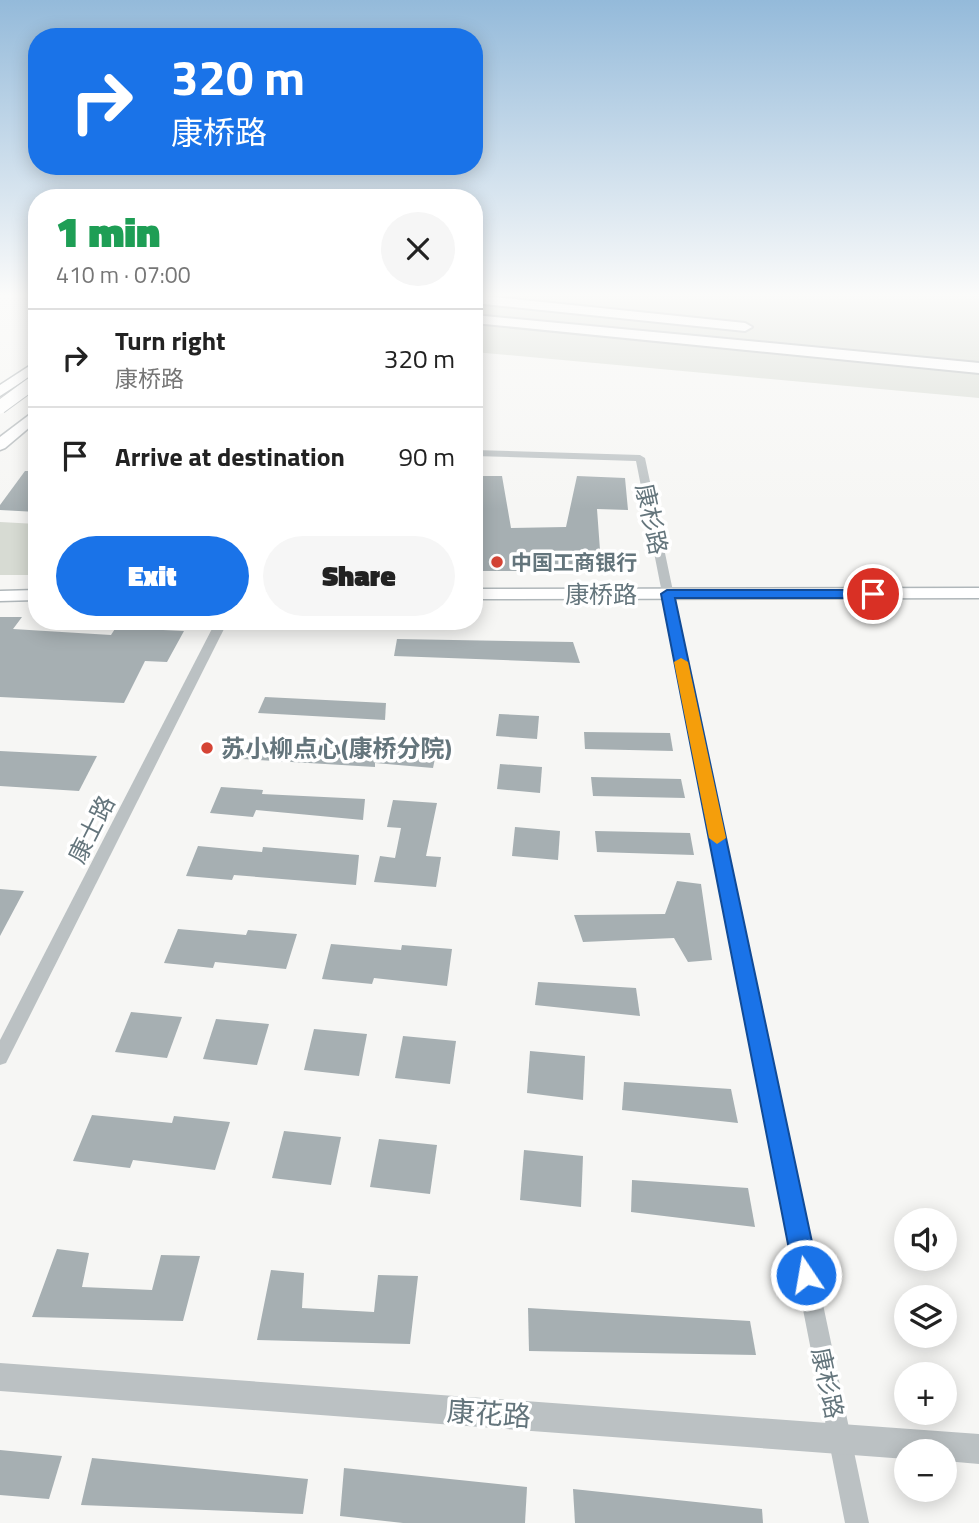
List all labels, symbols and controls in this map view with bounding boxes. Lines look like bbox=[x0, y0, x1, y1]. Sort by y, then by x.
text: 320 m bbox=[171, 39, 305, 114]
icon: right bbox=[56, 56, 147, 147]
text: 康桥路 bbox=[171, 108, 267, 156]
text: 1 min bbox=[56, 199, 160, 263]
button: close bbox=[381, 212, 455, 286]
text: 410 m · 07:00 bbox=[56, 257, 191, 292]
text: Turn right bbox=[115, 321, 226, 360]
icon: right bbox=[56, 339, 94, 377]
text: 320 m bbox=[384, 339, 455, 378]
text: 康桥路 bbox=[115, 361, 184, 396]
icon: arrive bbox=[56, 437, 94, 475]
text: Arrive at destination bbox=[115, 437, 345, 476]
text: 90 m bbox=[398, 437, 455, 476]
street label: 康杉路 bbox=[627, 480, 677, 558]
button: Exit bbox=[56, 536, 249, 616]
button: Share bbox=[263, 536, 455, 616]
place label: 中国工商银行 bbox=[511, 546, 637, 578]
marker: 中国工商银行 bbox=[489, 554, 505, 570]
pin bbox=[843, 564, 903, 624]
icon: arrive bbox=[854, 575, 892, 613]
street label: 康桥路 bbox=[565, 576, 637, 612]
place label: 苏小柳点心(康桥分院) bbox=[221, 730, 452, 766]
marker: 苏小柳点心(康桥分院) bbox=[199, 740, 215, 756]
street label: 康士路 bbox=[59, 789, 123, 869]
map controls bbox=[894, 1208, 957, 1502]
button: sound bbox=[894, 1208, 957, 1271]
position arrow bbox=[769, 1238, 843, 1312]
button: layers bbox=[894, 1285, 957, 1348]
street label: 康杉路 bbox=[803, 1344, 853, 1422]
button: + bbox=[894, 1362, 957, 1425]
street label: 康花路 bbox=[446, 1389, 532, 1437]
button: − bbox=[894, 1439, 957, 1502]

